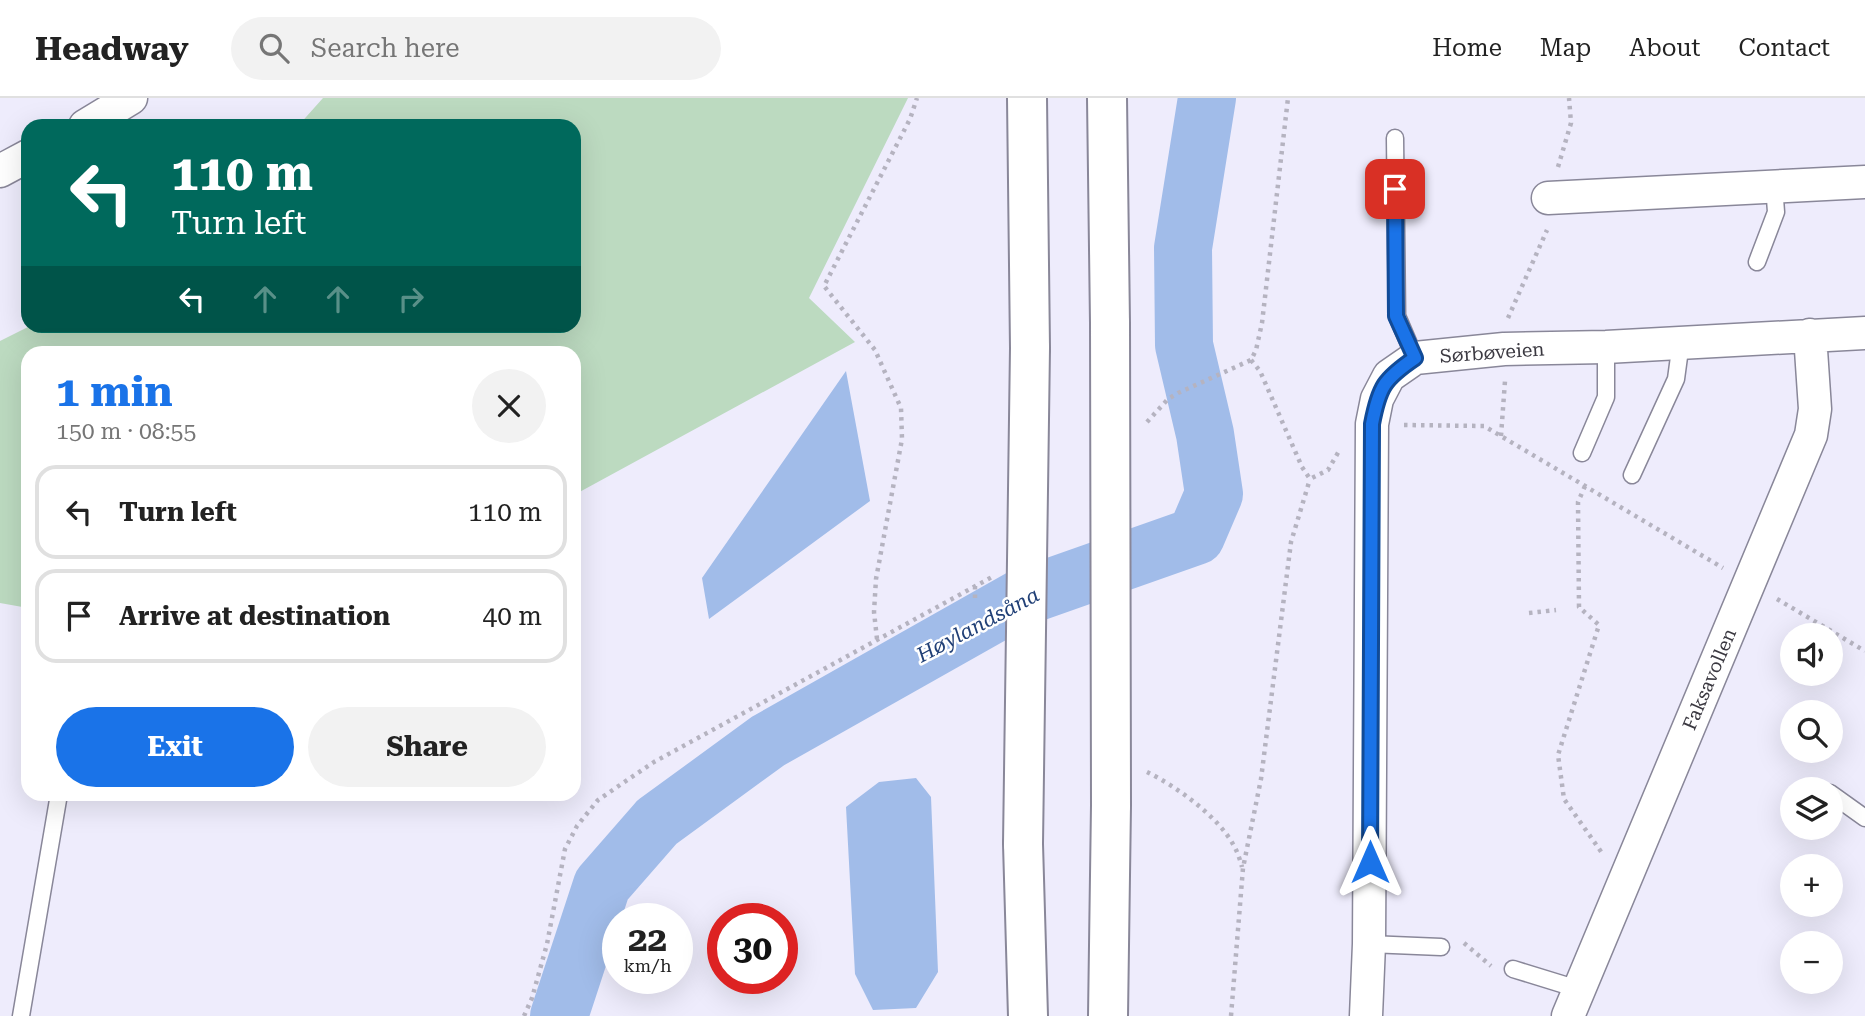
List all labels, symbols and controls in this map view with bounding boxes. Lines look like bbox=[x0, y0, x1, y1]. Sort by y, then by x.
search box bbox=[231, 17, 721, 80]
text: Headway bbox=[35, 29, 189, 68]
icon: search bbox=[255, 29, 293, 67]
text: Search here bbox=[311, 33, 460, 63]
text: Home bbox=[1432, 34, 1502, 62]
text: Map bbox=[1540, 34, 1591, 62]
text: About bbox=[1629, 34, 1700, 62]
text: Contact bbox=[1738, 34, 1830, 62]
text: 110 m bbox=[171, 145, 313, 202]
icon: left bbox=[56, 147, 147, 238]
pin bbox=[1365, 159, 1425, 219]
icon: arrive bbox=[1376, 170, 1414, 208]
text: Turn left bbox=[171, 204, 306, 242]
icon: left bbox=[173, 280, 211, 318]
icon: ahead bbox=[246, 280, 284, 318]
icon: ahead bbox=[319, 280, 357, 318]
icon: right bbox=[392, 280, 430, 318]
street label: Sørbøveien bbox=[1439, 337, 1545, 368]
text: 1 min bbox=[56, 367, 173, 416]
button: close bbox=[472, 369, 546, 443]
text: 150 m · 08:55 bbox=[56, 418, 196, 445]
icon: left bbox=[60, 493, 98, 531]
text: Turn left bbox=[119, 497, 237, 527]
text: 110 m bbox=[468, 497, 542, 527]
water label: Høylandsåna bbox=[912, 583, 1043, 668]
icon: arrive bbox=[60, 597, 98, 635]
text: Arrive at destination bbox=[119, 601, 390, 631]
text: 40 m bbox=[483, 601, 542, 631]
map controls bbox=[1780, 623, 1843, 994]
button: sound bbox=[1780, 623, 1843, 686]
street label: Faksavollen bbox=[1678, 625, 1741, 733]
button: search bbox=[1780, 700, 1843, 763]
button: Exit bbox=[56, 707, 294, 787]
button: Share bbox=[308, 707, 546, 787]
button: layers bbox=[1780, 777, 1843, 840]
position arrow bbox=[1333, 825, 1407, 899]
button: + bbox=[1780, 854, 1843, 917]
speed limit sign: 30 bbox=[707, 903, 798, 994]
text: 22 bbox=[628, 919, 667, 960]
button: − bbox=[1780, 931, 1843, 994]
text: km/h bbox=[623, 955, 672, 976]

